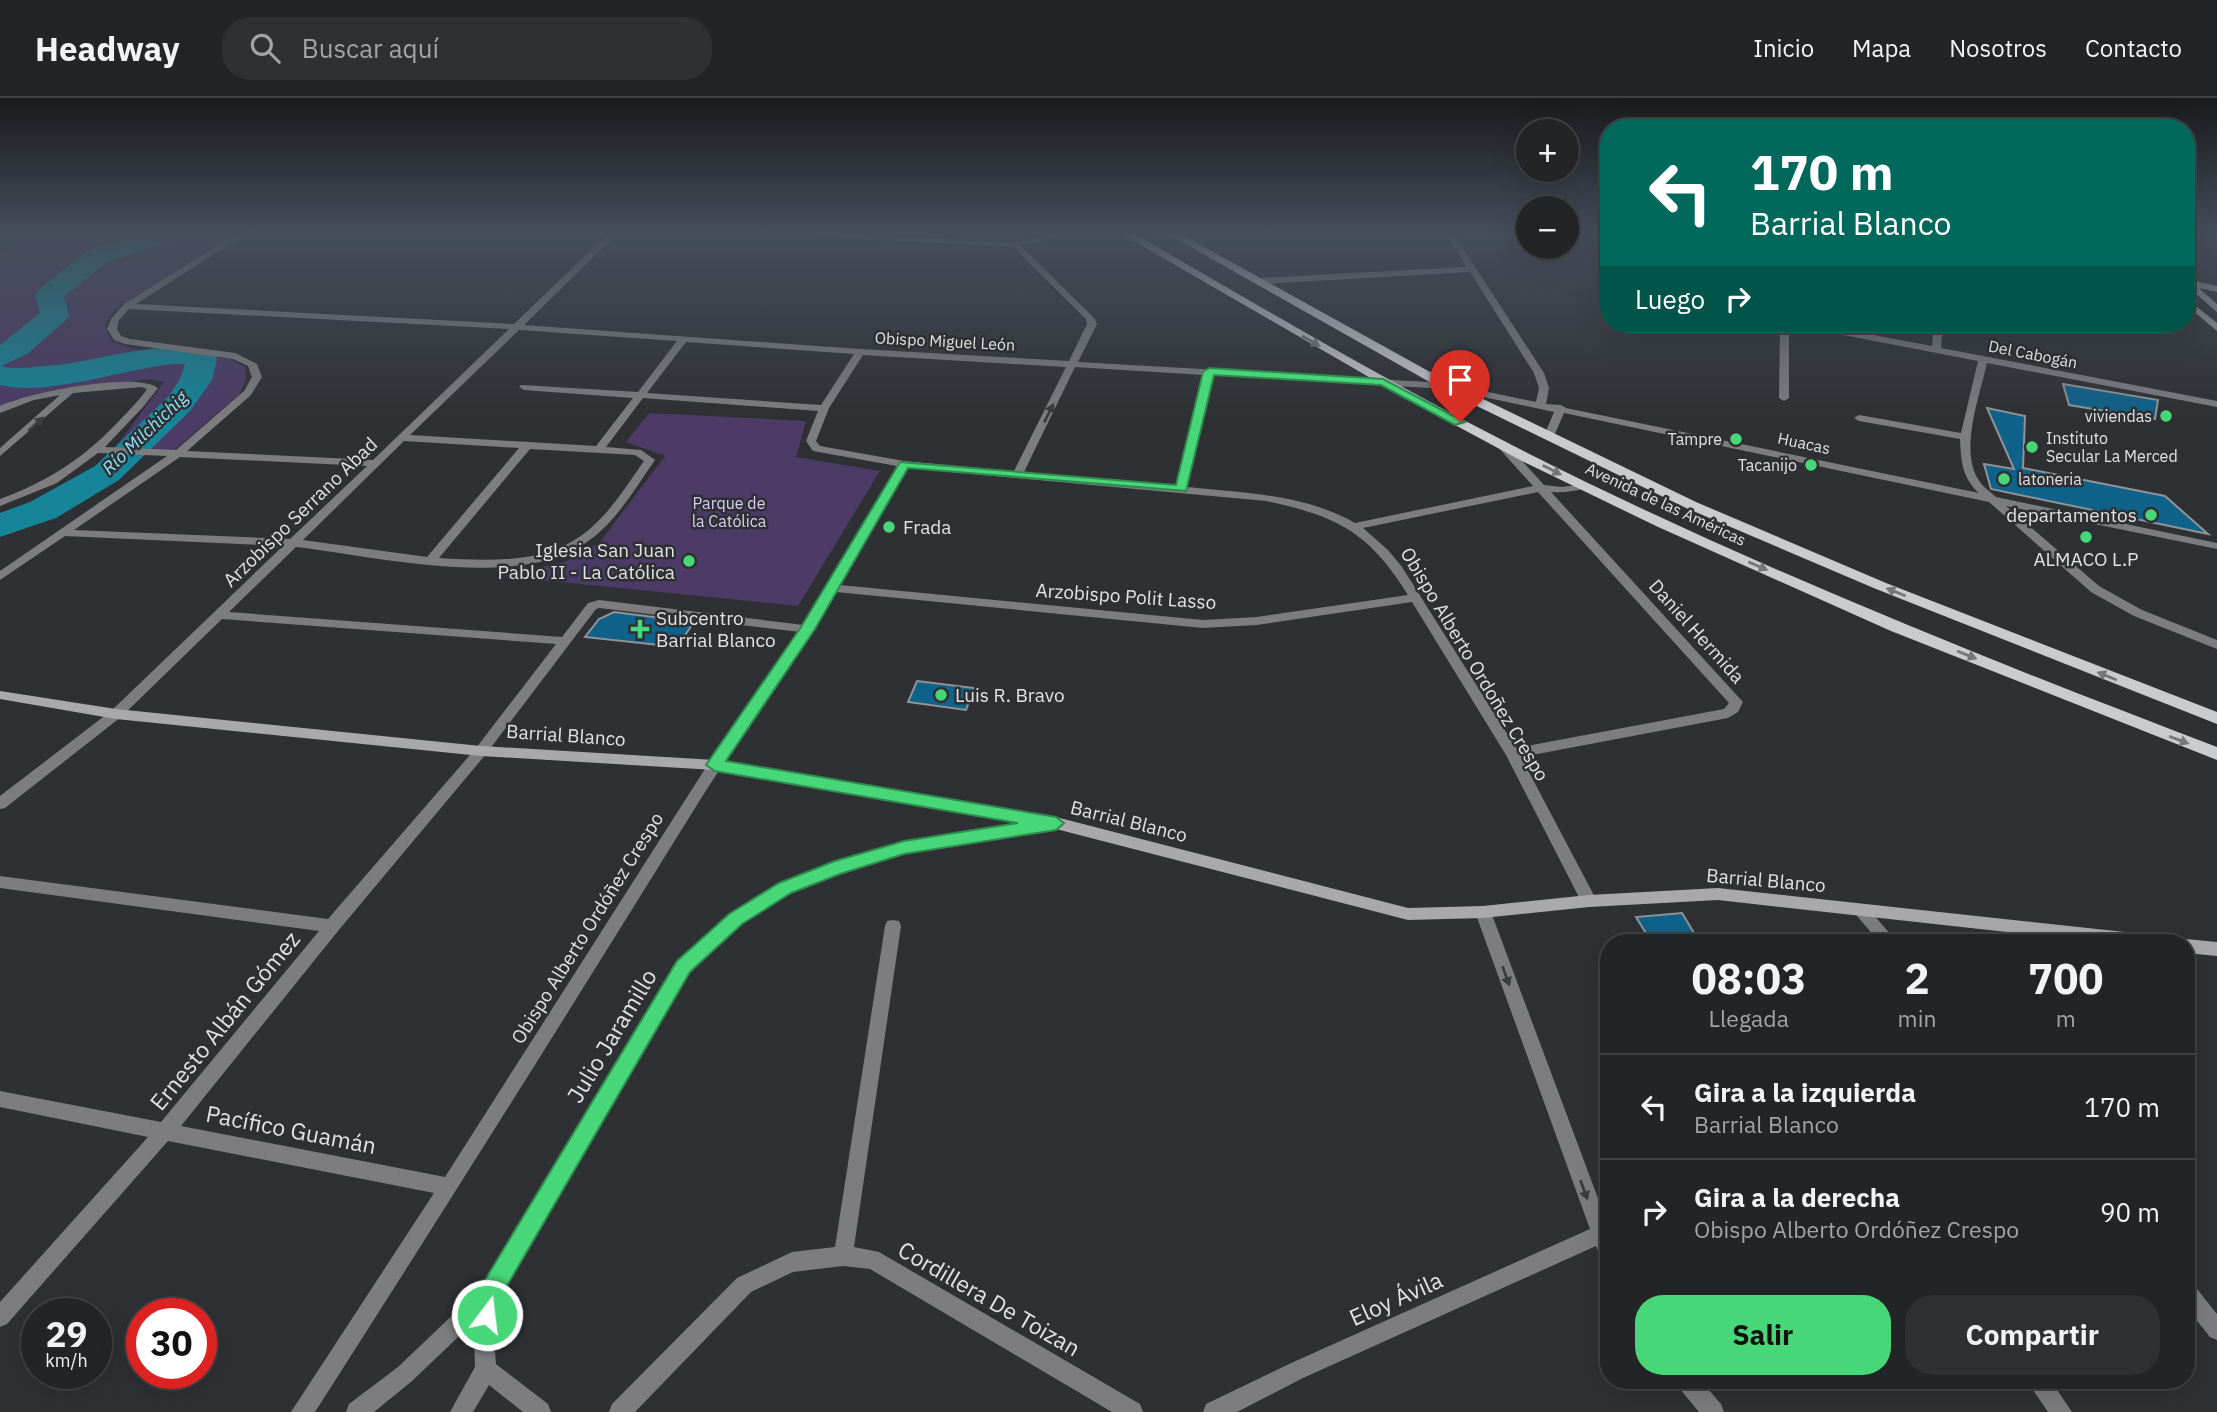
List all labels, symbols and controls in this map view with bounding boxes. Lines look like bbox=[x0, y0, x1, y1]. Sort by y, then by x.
search box bbox=[222, 17, 712, 80]
text: Headway bbox=[35, 27, 180, 70]
icon: search bbox=[246, 29, 284, 67]
text: Buscar aquí bbox=[302, 31, 439, 65]
text: Inicio bbox=[1753, 32, 1814, 64]
text: Mapa bbox=[1852, 32, 1911, 64]
text: Nosotros bbox=[1949, 32, 2047, 64]
text: Contacto bbox=[2085, 32, 2182, 64]
map controls bbox=[1516, 119, 1579, 259]
button: + bbox=[1516, 119, 1579, 182]
text: 170 m bbox=[1750, 140, 1894, 203]
icon: left bbox=[1635, 147, 1726, 238]
button: − bbox=[1516, 196, 1579, 259]
text: Barrial Blanco bbox=[1750, 202, 1952, 244]
icon: right bbox=[1719, 280, 1757, 318]
text: Luego bbox=[1635, 282, 1705, 316]
street label: Obispo Miguel León bbox=[874, 327, 1016, 355]
one-way arrow bbox=[1302, 335, 1321, 347]
street label: Del Cabogán bbox=[1987, 336, 2079, 372]
pin bbox=[1430, 350, 1490, 422]
icon: arrive bbox=[1441, 361, 1479, 399]
water label: Río Milchichig bbox=[97, 385, 193, 479]
one-way arrow bbox=[1043, 402, 1055, 422]
place label: viviendas bbox=[2085, 406, 2152, 426]
marker: viviendas bbox=[2158, 408, 2174, 424]
one-way arrow bbox=[27, 417, 44, 432]
street label: Huacas bbox=[1776, 428, 1832, 458]
place label: Instituto Secular La Merced bbox=[2046, 428, 2178, 466]
place label: Tampre bbox=[1668, 429, 1722, 449]
marker: Tampre bbox=[1728, 431, 1744, 447]
street label: Arzobispo Serrano Abad bbox=[218, 432, 382, 592]
marker: Instituto Secular La Merced bbox=[2024, 439, 2040, 455]
place label: Tacanijo bbox=[1738, 455, 1797, 475]
marker: Tacanijo bbox=[1803, 457, 1819, 473]
street label: Avenida de las Américas bbox=[1583, 458, 1749, 550]
one-way arrow bbox=[1542, 465, 1562, 476]
place label: latoneria bbox=[2018, 469, 2082, 489]
marker: latoneria bbox=[1996, 471, 2012, 487]
park label: Parque de la Católica bbox=[692, 493, 767, 531]
place label: departamentos bbox=[2006, 503, 2137, 527]
marker: departamentos bbox=[2143, 507, 2159, 523]
place label: Frada bbox=[903, 515, 951, 539]
marker: Frada bbox=[881, 519, 897, 535]
marker: ALMACO L.P bbox=[2078, 529, 2094, 545]
place label: Iglesia San Juan Pablo II - La Católica bbox=[498, 538, 675, 584]
street label: Obispo Alberto Ordoñez Crespo bbox=[1396, 543, 1554, 785]
place label: ALMACO L.P bbox=[2033, 547, 2139, 571]
marker: Iglesia San Juan Pablo II - La Católica bbox=[681, 553, 697, 569]
one-way arrow bbox=[1748, 560, 1768, 572]
street label: Daniel Hermida bbox=[1644, 574, 1750, 688]
street label: Arzobispo Polit Lasso bbox=[1035, 578, 1217, 614]
one-way arrow bbox=[1886, 586, 1907, 597]
place label: Subcentro Barrial Blanco bbox=[656, 606, 776, 652]
marker: Subcentro Barrial Blanco bbox=[630, 619, 650, 639]
one-way arrow bbox=[1957, 650, 1978, 661]
one-way arrow bbox=[2097, 671, 2118, 682]
place label: Luis R. Bravo bbox=[955, 683, 1065, 707]
marker: Luis R. Bravo bbox=[933, 687, 949, 703]
street label: Barrial Blanco bbox=[505, 719, 627, 751]
one-way arrow bbox=[2168, 734, 2189, 745]
street label: Barrial Blanco bbox=[1068, 795, 1190, 847]
street label: Obispo Alberto Ordóñez Crespo bbox=[506, 808, 668, 1048]
street label: Barrial Blanco bbox=[1705, 863, 1827, 897]
street label: Ernesto Albán Gómez bbox=[143, 925, 306, 1116]
text: 08:03 bbox=[1691, 951, 1806, 1006]
text: 2 bbox=[1904, 951, 1930, 1006]
text: 700 bbox=[2028, 951, 2104, 1006]
street label: Julio Jaramillo bbox=[559, 963, 663, 1108]
one-way arrow bbox=[1501, 966, 1512, 987]
text: Llegada bbox=[1709, 1003, 1789, 1033]
text: min bbox=[1898, 1003, 1936, 1033]
text: m bbox=[2056, 1003, 2076, 1033]
text: Gira a la izquierda bbox=[1694, 1075, 1916, 1109]
icon: left bbox=[1635, 1088, 1673, 1126]
text: 170 m bbox=[2084, 1090, 2160, 1124]
street label: Pacífico Guamán bbox=[203, 1098, 379, 1160]
text: Barrial Blanco bbox=[1694, 1109, 1839, 1139]
one-way arrow bbox=[1579, 1180, 1590, 1201]
text: Gira a la derecha bbox=[1694, 1180, 1900, 1214]
icon: right bbox=[1635, 1193, 1673, 1231]
text: 90 m bbox=[2100, 1195, 2160, 1229]
text: Obispo Alberto Ordóñez Crespo bbox=[1694, 1214, 2019, 1244]
street label: Cordillera De Toizan bbox=[893, 1234, 1086, 1362]
street label: Eloy Ávila bbox=[1344, 1264, 1447, 1332]
position arrow bbox=[450, 1278, 524, 1352]
button: Salir bbox=[1635, 1295, 1891, 1375]
button: Compartir bbox=[1905, 1295, 2160, 1375]
speed limit sign: 30 bbox=[126, 1298, 217, 1389]
text: 29 bbox=[45, 1311, 88, 1357]
text: km/h bbox=[45, 1349, 88, 1372]

